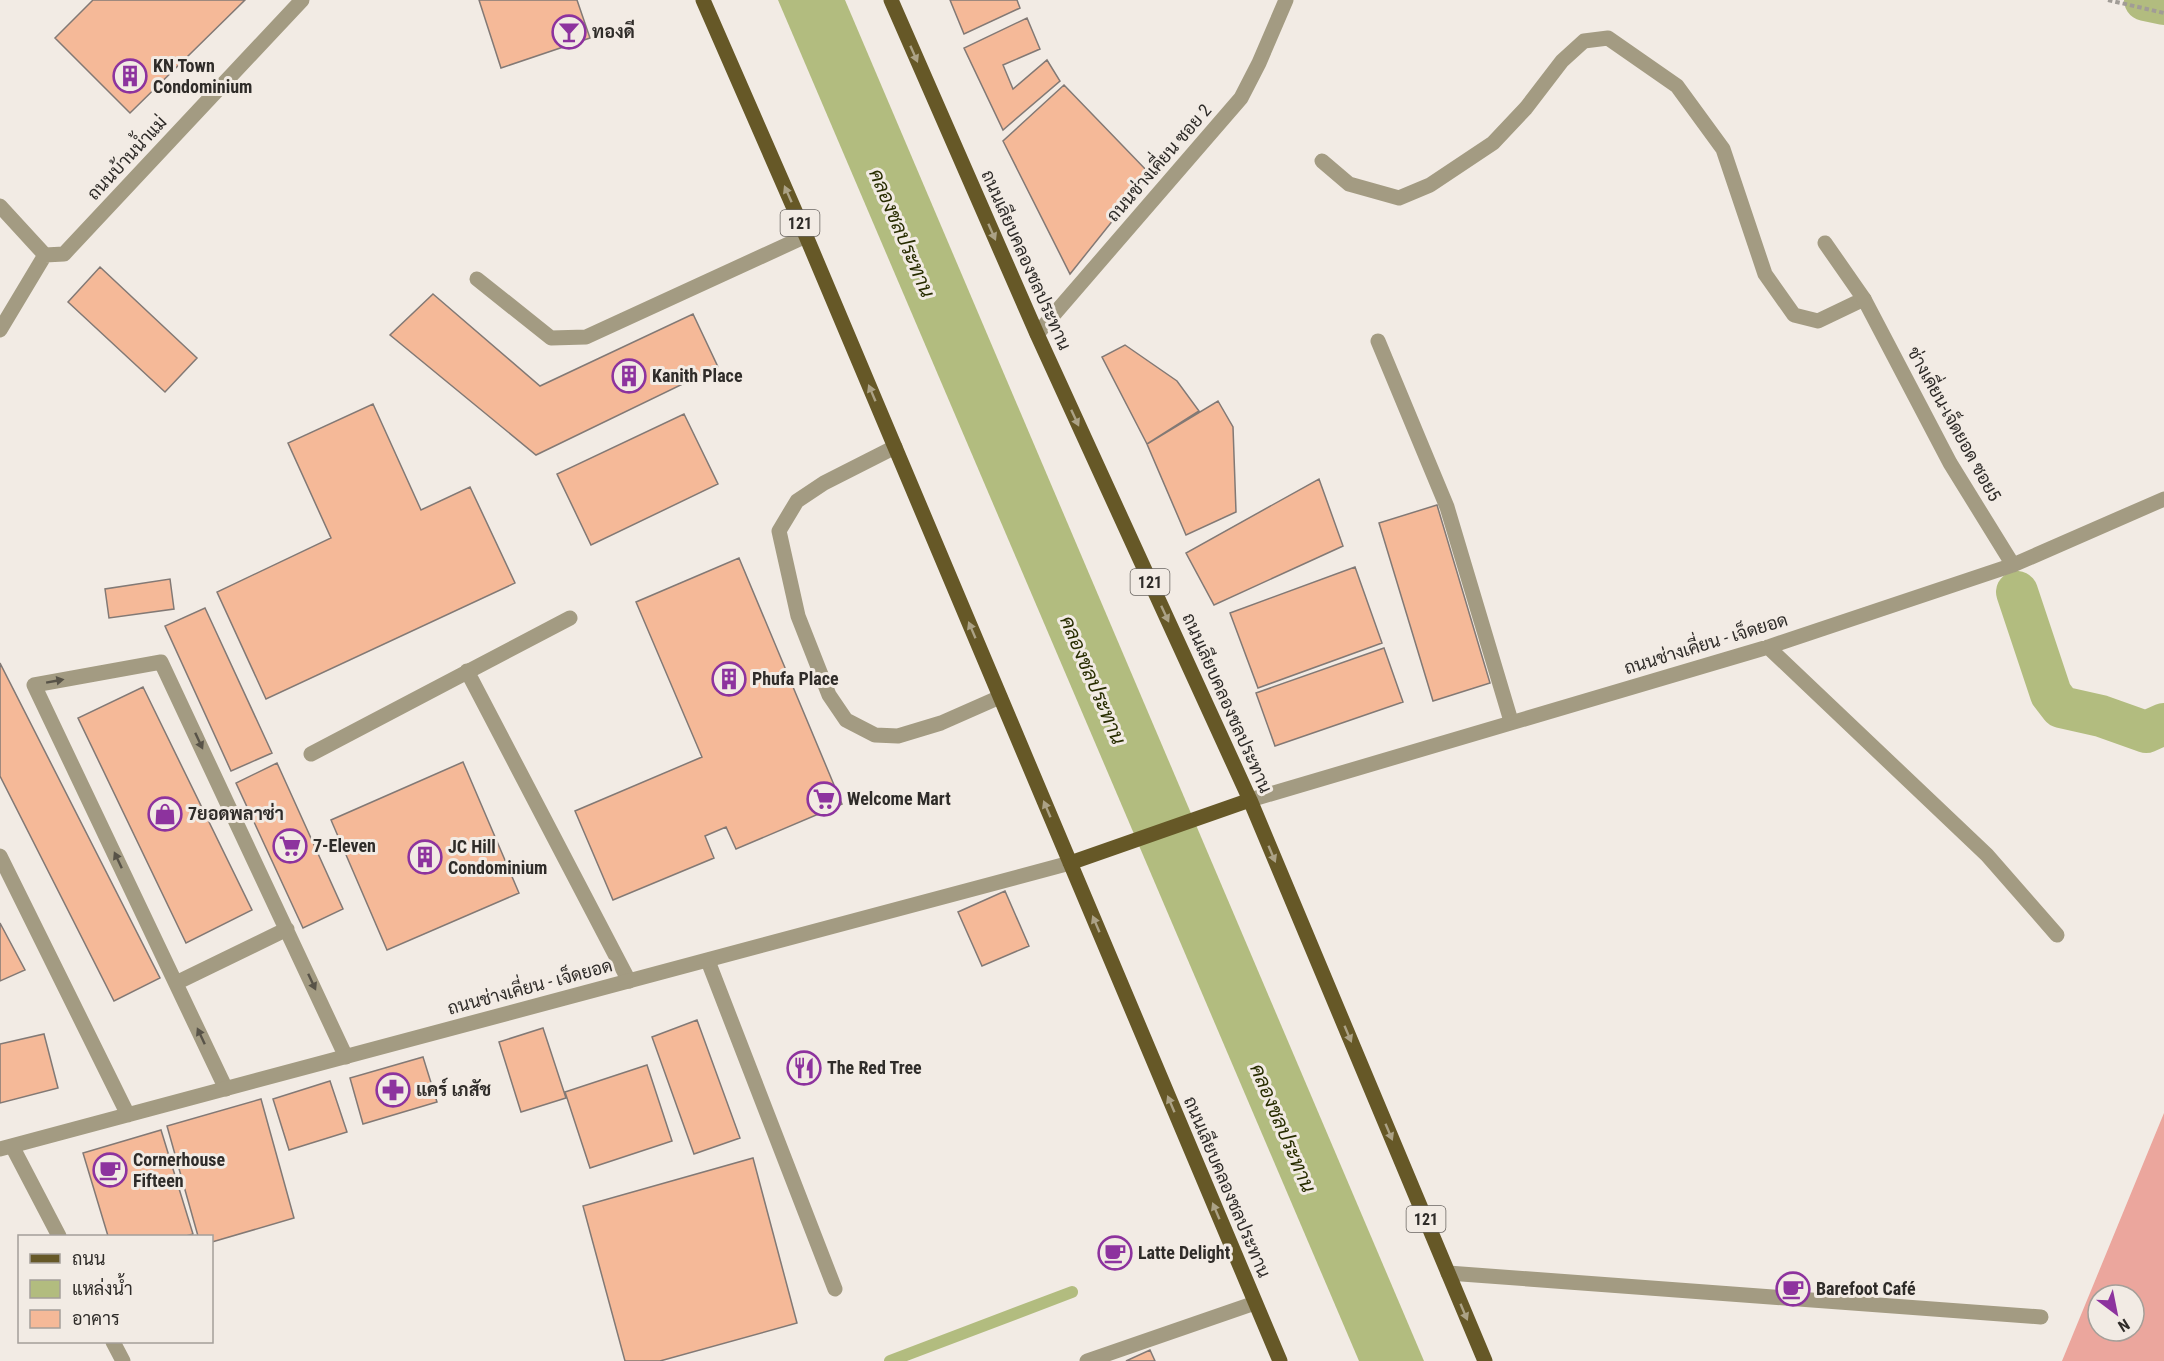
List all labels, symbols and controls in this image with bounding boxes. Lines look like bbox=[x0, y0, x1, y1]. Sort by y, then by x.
bar icon: ทองดี bbox=[551, 14, 587, 50]
place label: ทองดี bbox=[592, 19, 635, 42]
one-way arrow bbox=[909, 45, 919, 63]
place label: KN Town Condominium bbox=[153, 55, 252, 97]
building icon: KN Town Condominium bbox=[112, 58, 148, 94]
street label: ถนนช่างเคี่ยน ซอย 2 bbox=[1098, 96, 1215, 226]
street label: ถนนบ้านน้ำแม่ bbox=[79, 108, 171, 204]
water label: คลองชลประทาน bbox=[864, 165, 940, 301]
street label: ถนนเลียบคลองชลประทาน bbox=[977, 166, 1078, 353]
one-way arrow bbox=[783, 185, 792, 203]
road number: 121 bbox=[780, 210, 820, 236]
one-way arrow bbox=[988, 224, 997, 241]
street label: ช่างเคี่ยน-เจ็ดยอด ซอย5 bbox=[1903, 340, 2010, 505]
building icon: Kanith Place bbox=[611, 358, 647, 394]
place label: Kanith Place bbox=[652, 365, 743, 386]
one-way arrow bbox=[867, 383, 877, 401]
one-way arrow bbox=[1071, 409, 1081, 427]
road number: 121 bbox=[1130, 569, 1170, 595]
street label: ถนนช่างเคี่ยน - เจ็ดยอด bbox=[1620, 604, 1790, 678]
one-way arrow bbox=[1160, 606, 1170, 624]
street label: ถนนเลียบคลองชลประทาน bbox=[1178, 609, 1279, 796]
water label: คลองชลประทาน bbox=[1055, 612, 1131, 748]
one-way arrow bbox=[967, 620, 977, 638]
building icon: Phufa Place bbox=[711, 661, 747, 697]
place label: Phufa Place bbox=[752, 668, 839, 689]
one-way arrow bbox=[46, 676, 65, 685]
one-way arrow bbox=[194, 733, 203, 750]
supermarket icon: Welcome Mart bbox=[806, 781, 842, 817]
place label: Welcome Mart bbox=[847, 788, 951, 809]
shop icon: 7ยอดพลาซ่า bbox=[147, 796, 183, 832]
one-way arrow bbox=[1042, 800, 1052, 818]
place label: 7ยอดพลาซ่า bbox=[188, 802, 284, 824]
supermarket icon: 7-Eleven bbox=[272, 828, 308, 864]
place label: 7-Eleven bbox=[313, 835, 376, 856]
place label: JC Hill Condominium bbox=[448, 836, 547, 878]
building icon: JC Hill Condominium bbox=[407, 839, 443, 875]
one-way arrow bbox=[1267, 845, 1277, 863]
one-way arrow bbox=[113, 851, 122, 868]
one-way arrow bbox=[1091, 916, 1100, 933]
street label: ถนนช่างเคี่ยน - เจ็ดยอด bbox=[444, 950, 615, 1019]
one-way arrow bbox=[307, 974, 316, 991]
one-way arrow bbox=[1343, 1025, 1352, 1042]
one-way arrow bbox=[196, 1027, 206, 1045]
restaurant icon: The Red Tree bbox=[786, 1050, 822, 1086]
place label: The Red Tree bbox=[827, 1057, 922, 1078]
water label: คลองชลประทาน bbox=[1245, 1060, 1321, 1196]
pharmacy icon: แคร์ เภสัช bbox=[375, 1072, 411, 1108]
place label: แคร์ เภสัช bbox=[416, 1077, 491, 1100]
street label: ถนนเลียบคลองชลประทาน bbox=[1180, 1092, 1277, 1281]
one-way arrow bbox=[1166, 1095, 1175, 1113]
one-way arrow bbox=[1385, 1123, 1394, 1141]
place label: Cornerhouse Fifteen bbox=[133, 1149, 225, 1191]
cafe icon: Cornerhouse Fifteen bbox=[92, 1152, 128, 1188]
one-way arrow bbox=[1211, 1201, 1221, 1219]
road number: 121 bbox=[1406, 1206, 1446, 1232]
legend bbox=[18, 1235, 213, 1343]
cafe icon: Latte Delight bbox=[1097, 1235, 1133, 1271]
place label: Latte Delight bbox=[1138, 1242, 1231, 1263]
text: ถนน bbox=[72, 1248, 105, 1269]
cafe icon: Barefoot Café bbox=[1775, 1271, 1811, 1307]
text: แหล่งน้ำ bbox=[72, 1273, 133, 1299]
place label: Barefoot Café bbox=[1816, 1278, 1916, 1299]
north arrow bbox=[2086, 1283, 2146, 1343]
one-way arrow bbox=[1459, 1303, 1469, 1321]
text: อาคาร bbox=[72, 1308, 120, 1329]
text: N bbox=[2114, 1315, 2133, 1336]

